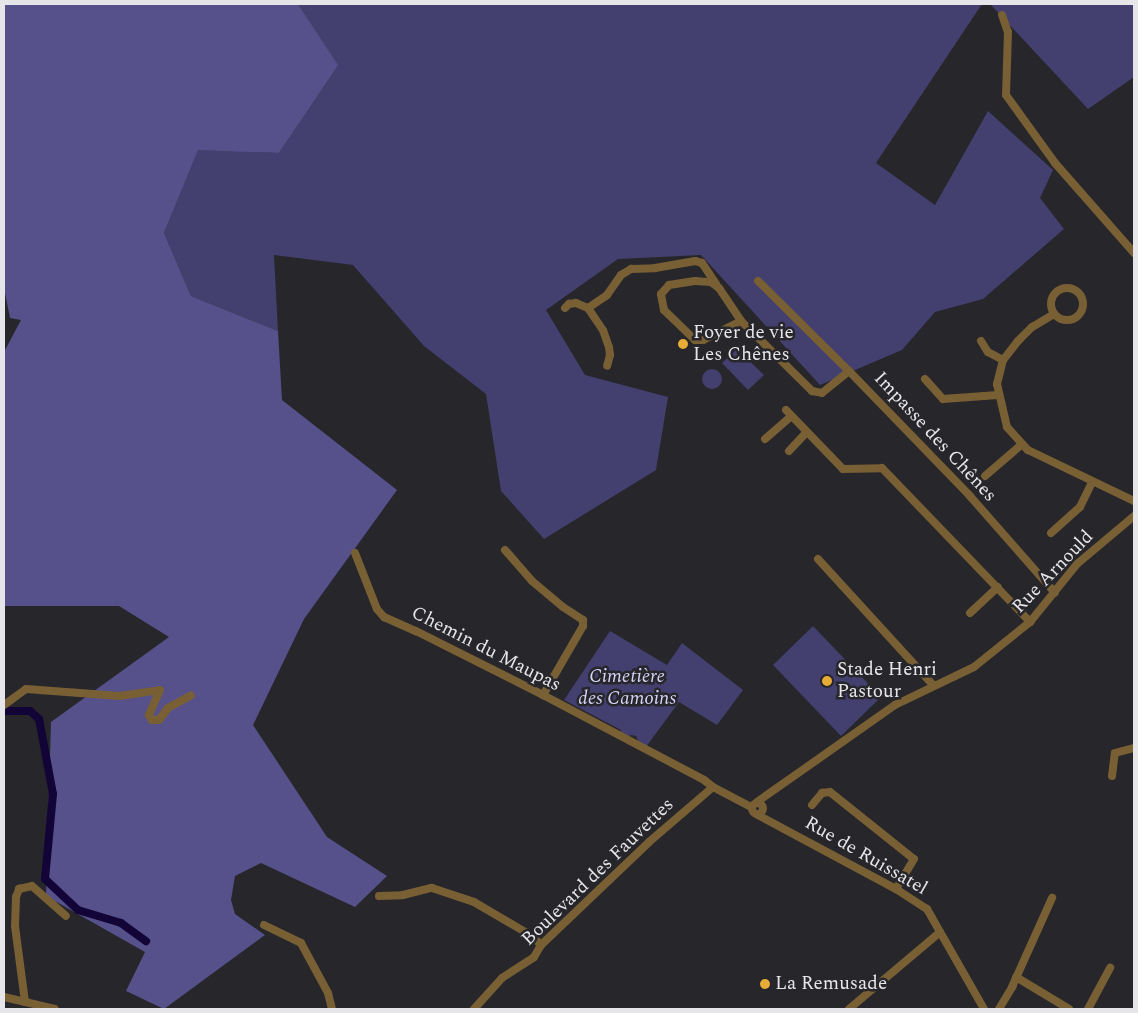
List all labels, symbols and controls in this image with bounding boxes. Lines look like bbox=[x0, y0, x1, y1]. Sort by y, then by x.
place label: Foyer de vie Les Chênes bbox=[693, 322, 794, 366]
marker: Foyer de vie Les Chênes bbox=[677, 338, 689, 350]
street label: Impasse des Chênes bbox=[869, 367, 1001, 507]
street label: Rue Arnould bbox=[1008, 526, 1098, 618]
street label: Chemin du Maupas bbox=[407, 601, 565, 697]
place label: Stade Henri Pastour bbox=[837, 659, 937, 703]
park label: Cimetière des Camoins bbox=[578, 666, 676, 710]
marker: Stade Henri Pastour bbox=[821, 675, 833, 687]
street label: Boulevard des Fauvettes bbox=[517, 793, 679, 951]
street label: Rue de Ruissatel bbox=[801, 812, 931, 900]
place label: La Remusade bbox=[775, 973, 887, 995]
marker: La Remusade bbox=[759, 978, 771, 990]

